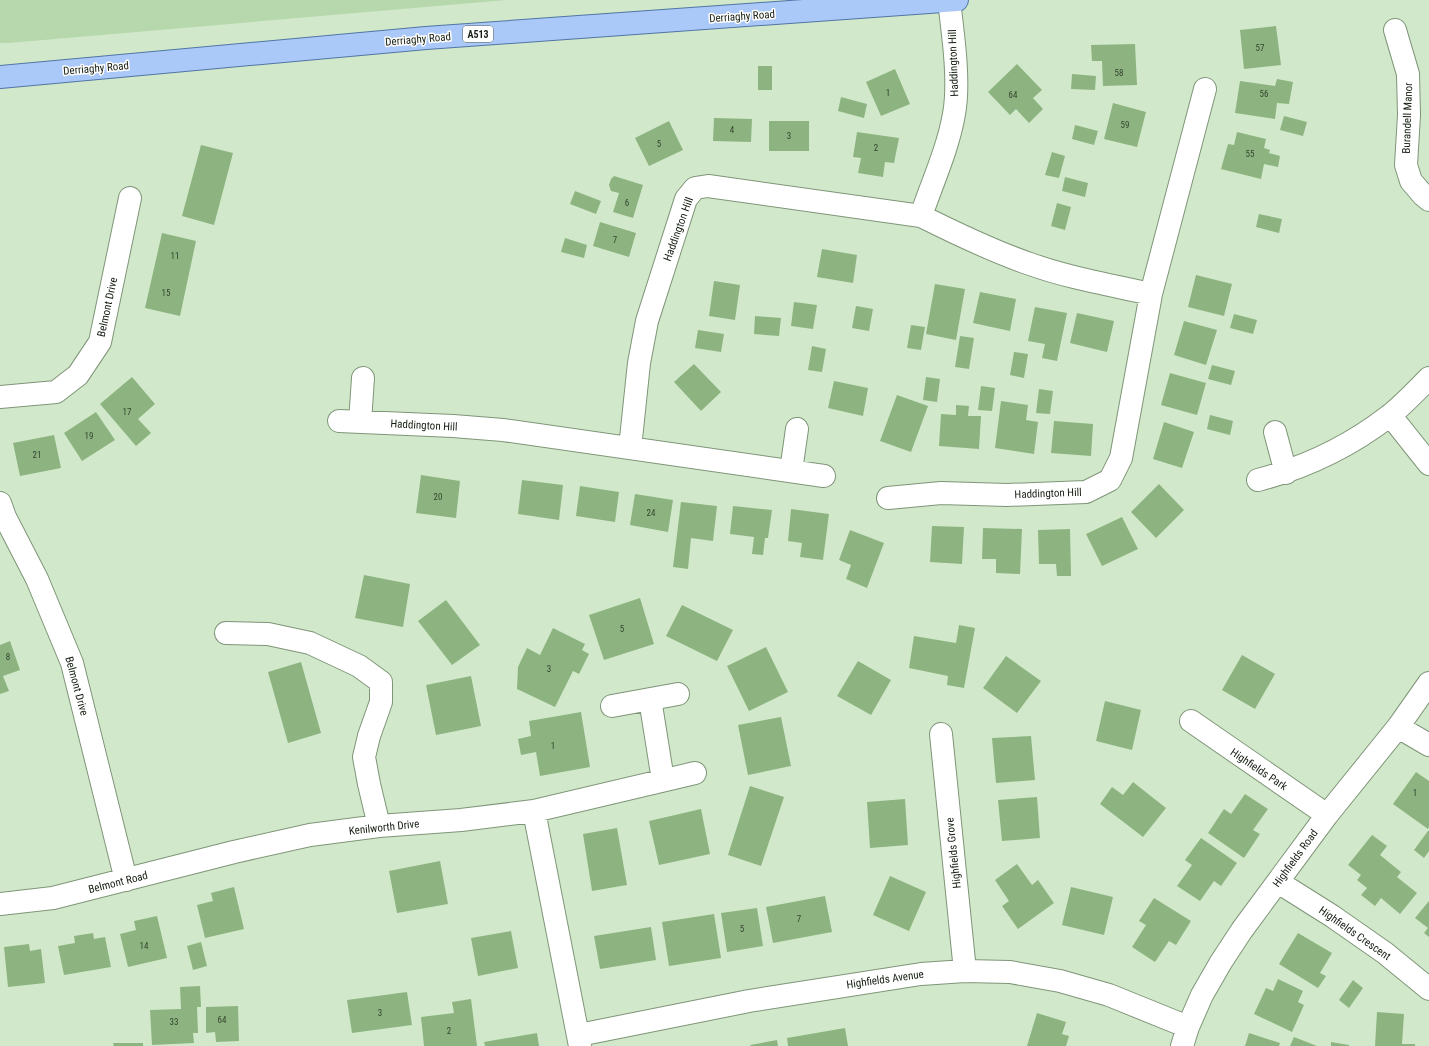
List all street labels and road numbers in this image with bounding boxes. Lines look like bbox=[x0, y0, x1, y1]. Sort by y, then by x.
street label: Derriaghy Road bbox=[709, 8, 775, 25]
road number: A513 bbox=[463, 26, 493, 42]
street label: Haddington Hill bbox=[946, 29, 961, 97]
street label: Derriaghy Road bbox=[385, 30, 451, 49]
street label: Derriaghy Road bbox=[63, 59, 129, 78]
street label: Burandell Manor bbox=[1400, 82, 1415, 154]
street label: Haddington Hill bbox=[661, 195, 696, 263]
street label: Belmont Drive bbox=[95, 276, 120, 338]
street label: Haddington Hill bbox=[390, 417, 458, 434]
street label: Haddington Hill bbox=[1014, 486, 1082, 501]
street label: Belmont Drive bbox=[62, 655, 91, 717]
street label: Highfields Park bbox=[1228, 746, 1290, 793]
street label: Kenilworth Drive bbox=[348, 817, 420, 838]
street label: Highfields Grove bbox=[943, 817, 964, 889]
street label: Highfields Road bbox=[1270, 827, 1321, 890]
street label: Belmont Road bbox=[87, 869, 149, 896]
street label: Highfields Crescent bbox=[1316, 904, 1393, 963]
street label: Highfields Avenue bbox=[846, 968, 925, 991]

